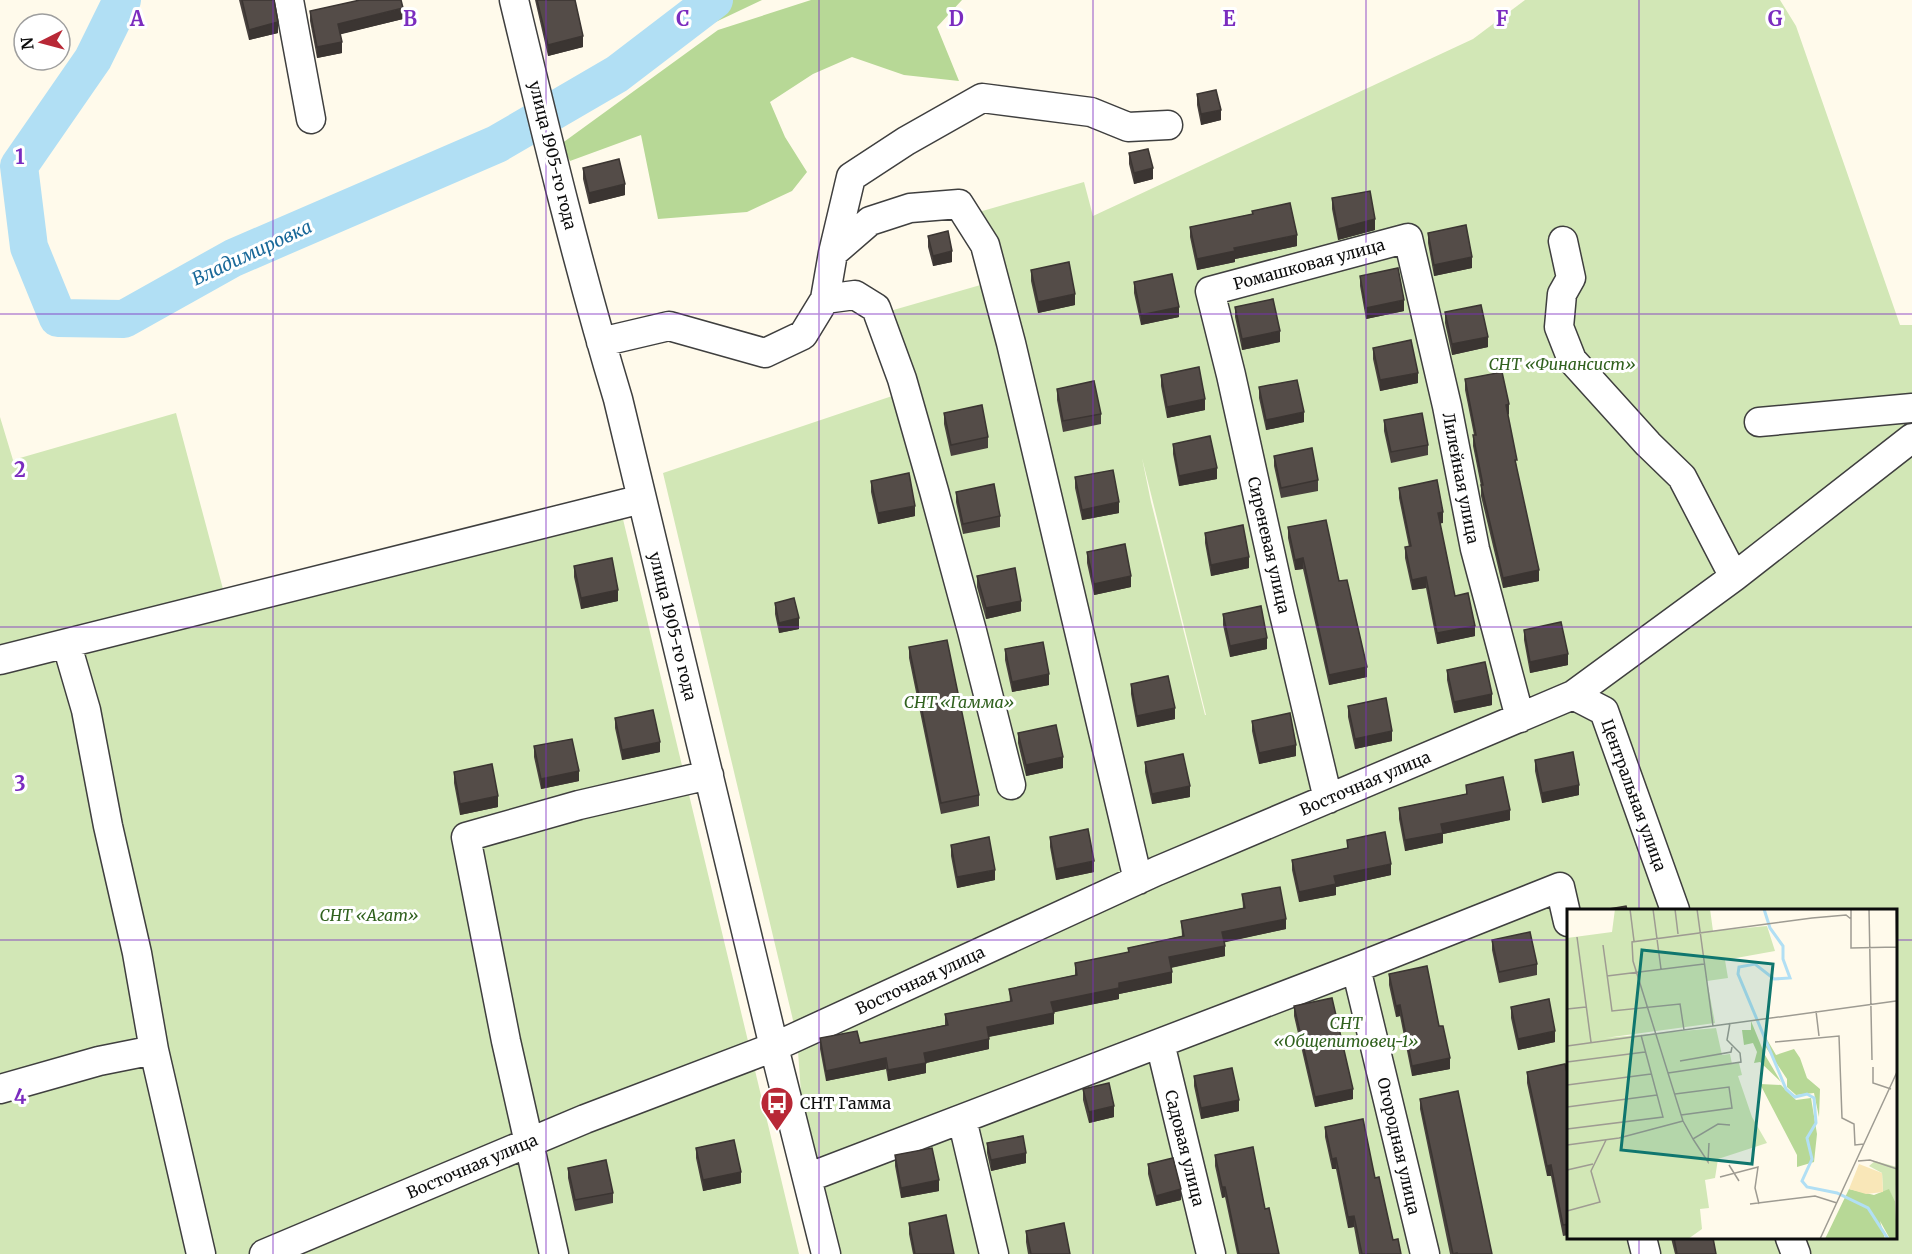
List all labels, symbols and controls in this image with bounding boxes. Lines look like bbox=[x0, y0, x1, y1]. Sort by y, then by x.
text: A bbox=[129, 6, 145, 31]
text: B bbox=[403, 6, 417, 31]
text: C bbox=[676, 6, 690, 31]
text: D bbox=[948, 6, 964, 31]
text: E bbox=[1222, 6, 1236, 31]
text: F bbox=[1496, 6, 1509, 31]
text: G bbox=[1768, 6, 1783, 31]
north arrow bbox=[12, 12, 72, 72]
text: N bbox=[16, 36, 38, 51]
street label: улица 1905-го года bbox=[525, 79, 581, 232]
text: 1 bbox=[15, 144, 25, 169]
water label: Владимировка bbox=[188, 215, 315, 290]
street label: Ромашковая улица bbox=[1231, 234, 1387, 294]
park label: СНТ «Финансист» bbox=[1488, 354, 1636, 374]
street label: Лилейная улица bbox=[1438, 411, 1484, 546]
text: 2 bbox=[14, 457, 26, 482]
street label: Сиреневая улица bbox=[1244, 475, 1295, 616]
street label: улица 1905-го года bbox=[645, 550, 701, 703]
park label: СНТ «Гамма» bbox=[904, 692, 1014, 712]
street label: Центральная улица bbox=[1597, 716, 1671, 874]
street label: Восточная улица bbox=[1297, 746, 1434, 820]
text: 3 bbox=[14, 771, 26, 796]
park label: СНТ «Агат» bbox=[319, 905, 419, 925]
inset map bbox=[1567, 909, 1897, 1239]
street label: Восточная улица bbox=[852, 941, 988, 1019]
park label: СНТ «Общепитовец-1» bbox=[1274, 1013, 1419, 1051]
street label: Огородная улица bbox=[1373, 1075, 1425, 1217]
text: 4 bbox=[14, 1084, 27, 1109]
bus stop icon: СНТ Гамма bbox=[759, 1085, 795, 1132]
street label: Садовая улица bbox=[1161, 1088, 1209, 1209]
place label: СНТ Гамма bbox=[800, 1093, 891, 1113]
street label: Восточная улица bbox=[404, 1129, 541, 1203]

